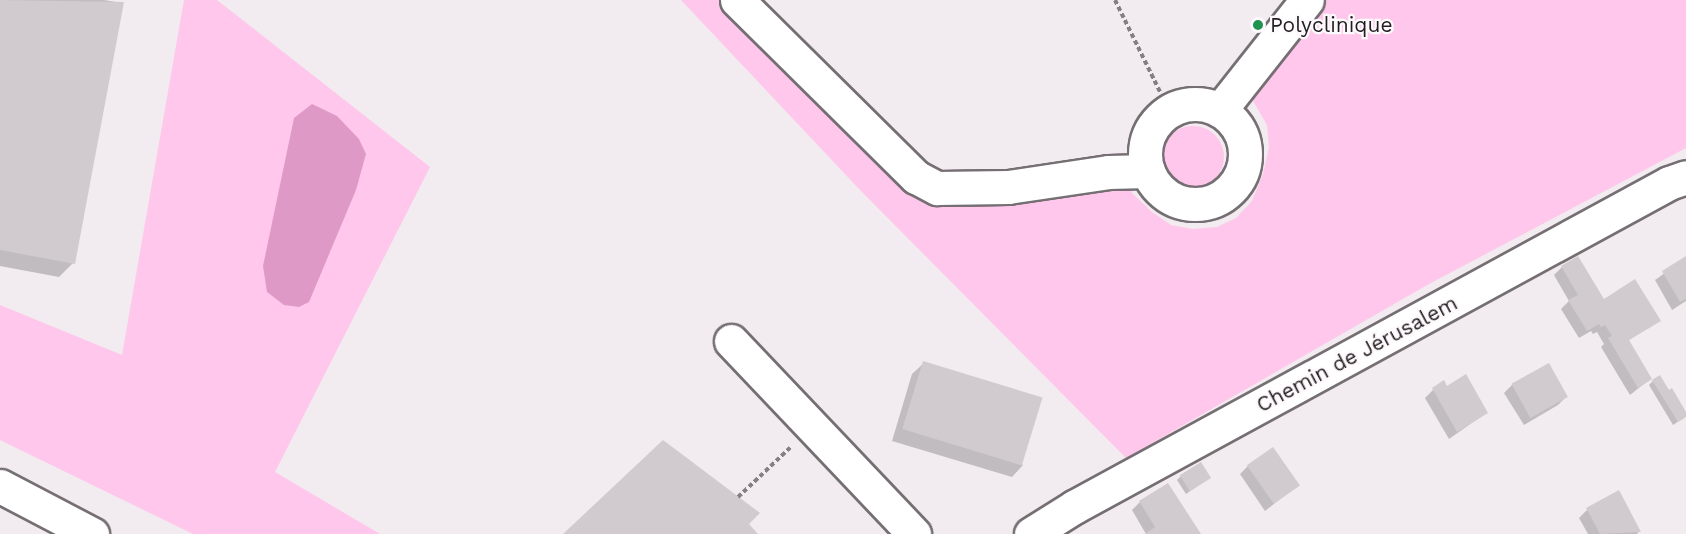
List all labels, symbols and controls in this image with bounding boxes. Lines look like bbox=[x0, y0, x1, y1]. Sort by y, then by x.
place label: Polyclinique bbox=[1270, 12, 1393, 38]
marker: Polyclinique bbox=[1251, 18, 1265, 32]
street label: Chemin de Jérusalem bbox=[1252, 290, 1462, 418]

